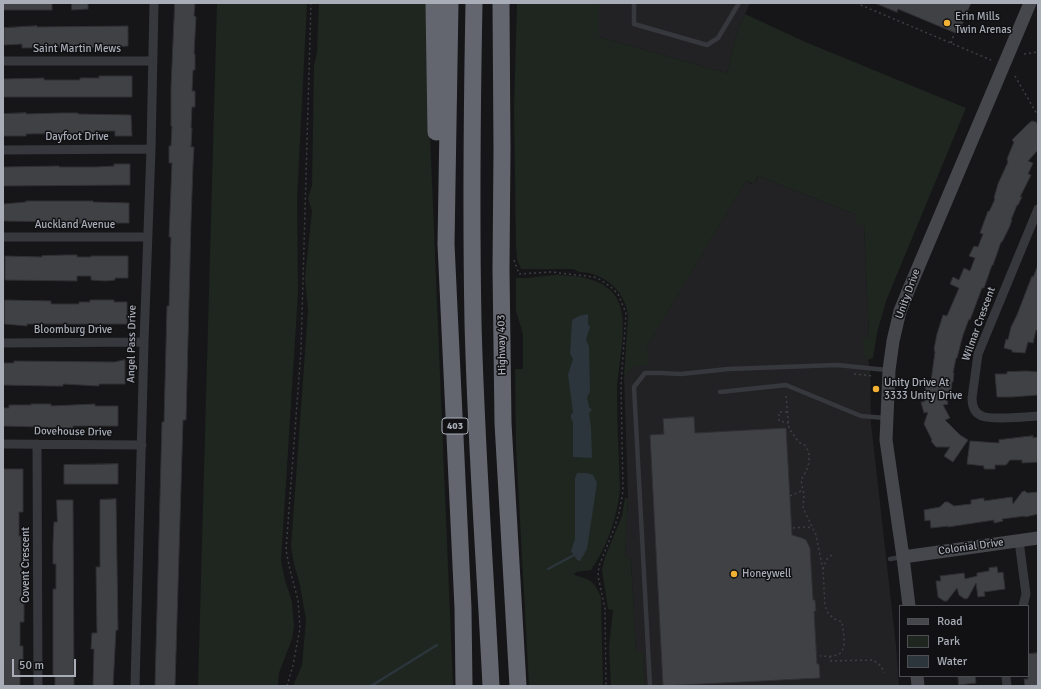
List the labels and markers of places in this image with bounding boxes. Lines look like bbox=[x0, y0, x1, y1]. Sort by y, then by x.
place label: Erin Mills Twin Arenas bbox=[955, 10, 1012, 36]
marker: Erin Mills Twin Arenas bbox=[942, 18, 952, 28]
place label: Unity Drive At 3333 Unity Drive bbox=[884, 376, 963, 402]
marker: Unity Drive At 3333 Unity Drive bbox=[871, 384, 881, 394]
place label: Honeywell bbox=[742, 567, 791, 581]
marker: Honeywell bbox=[729, 569, 739, 579]

